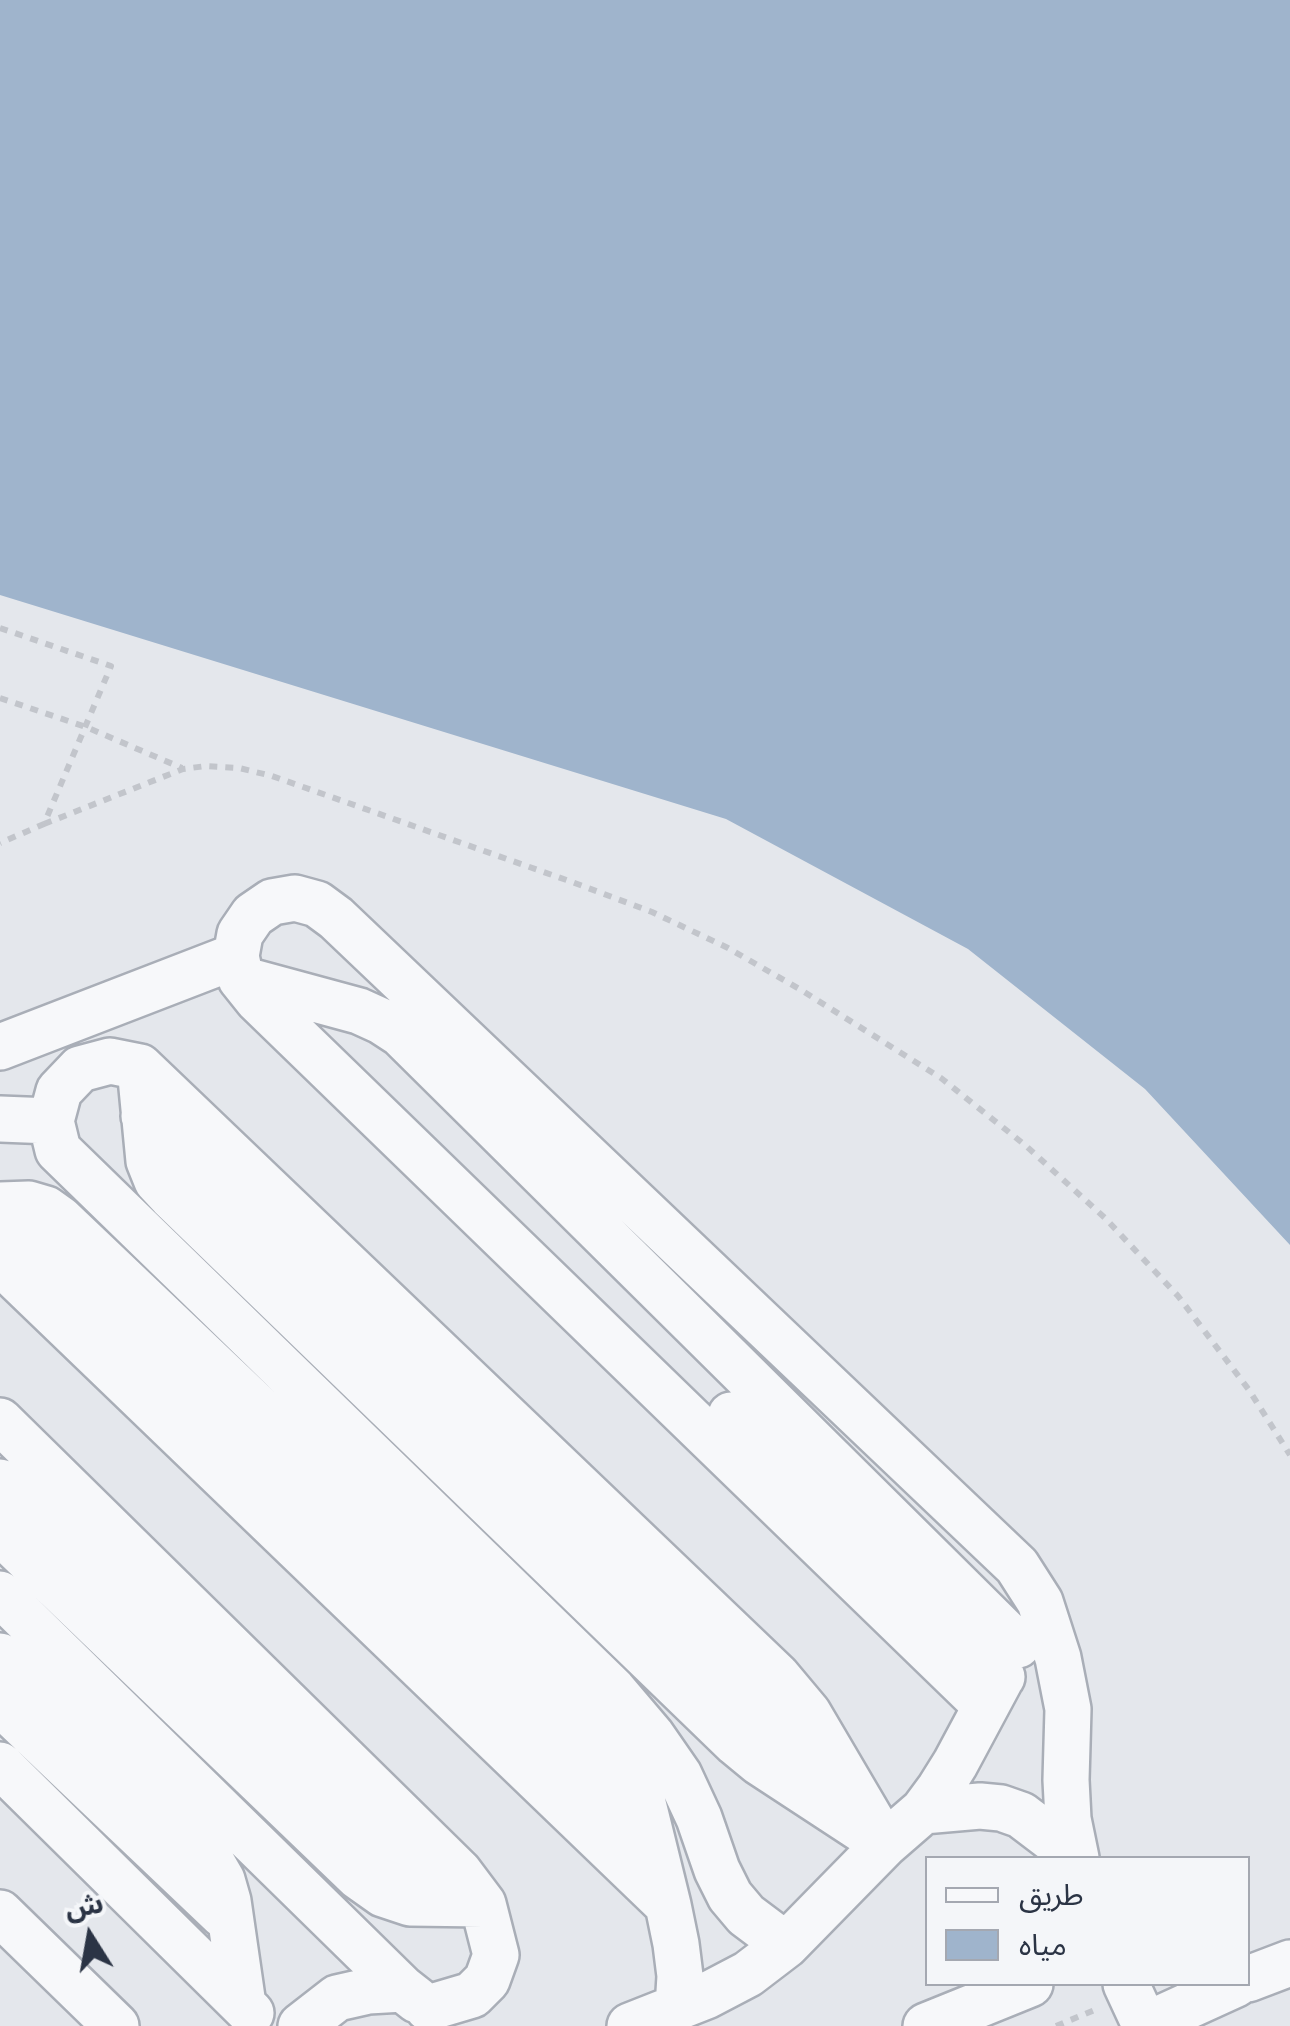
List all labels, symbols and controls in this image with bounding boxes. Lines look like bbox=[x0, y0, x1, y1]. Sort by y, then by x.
legend bbox=[925, 1856, 1250, 1986]
text: طريق bbox=[1019, 1878, 1084, 1911]
north arrow bbox=[40, 1886, 140, 1986]
text: ش bbox=[62, 1887, 106, 1925]
text: مياه bbox=[1019, 1928, 1067, 1961]

